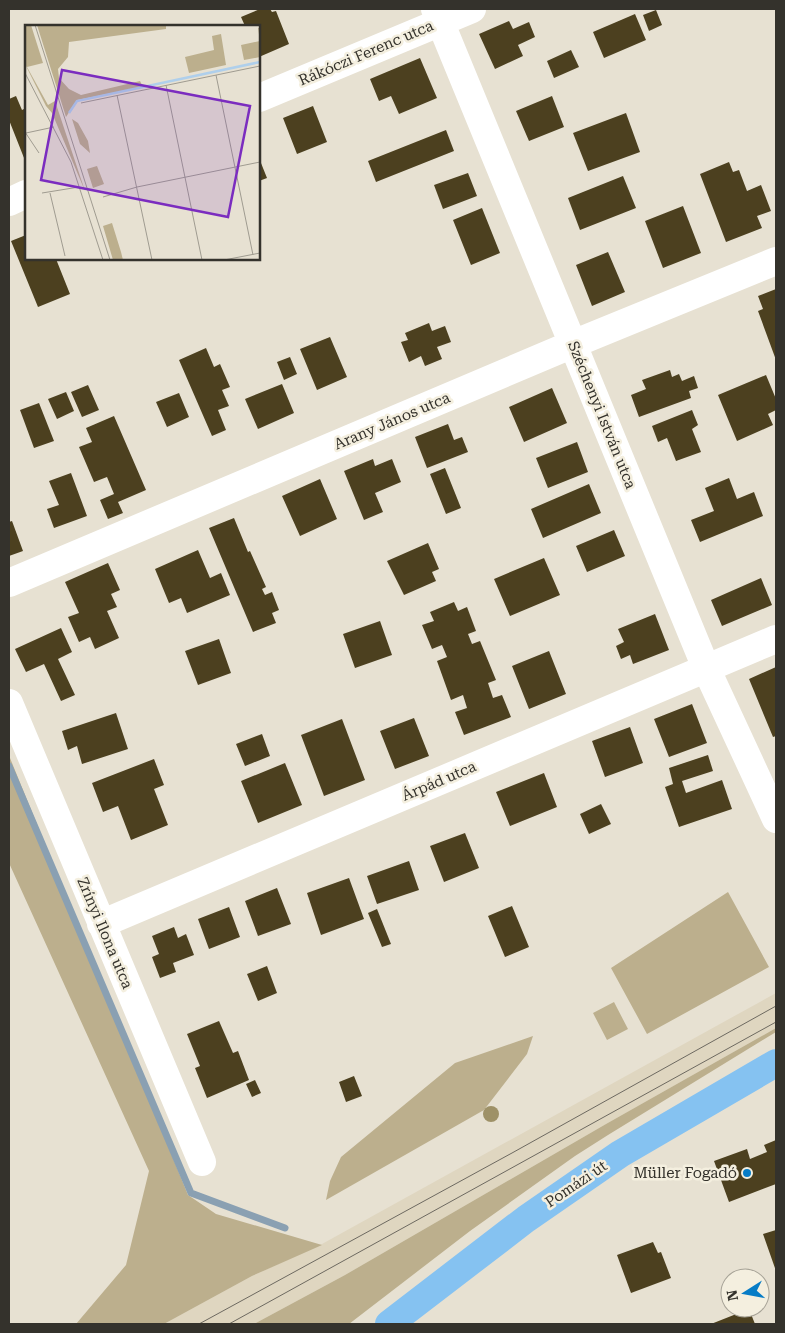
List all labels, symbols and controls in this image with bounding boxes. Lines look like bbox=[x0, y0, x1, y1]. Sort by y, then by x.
street label: Rákóczi Ferenc utca bbox=[296, 16, 436, 90]
inset map bbox=[25, 25, 260, 260]
street label: Széchenyi István utca bbox=[564, 338, 640, 492]
street label: Arany János utca bbox=[331, 388, 453, 454]
street label: Árpád utca bbox=[399, 757, 479, 805]
street label: Zrínyi Ilona utca bbox=[73, 874, 137, 992]
street label: Pomázi út bbox=[542, 1156, 611, 1211]
place label: Müller Fogadó bbox=[633, 1164, 737, 1182]
marker: Müller Fogadó bbox=[741, 1167, 753, 1179]
north arrow bbox=[720, 1268, 770, 1318]
text: N bbox=[723, 1288, 741, 1302]

